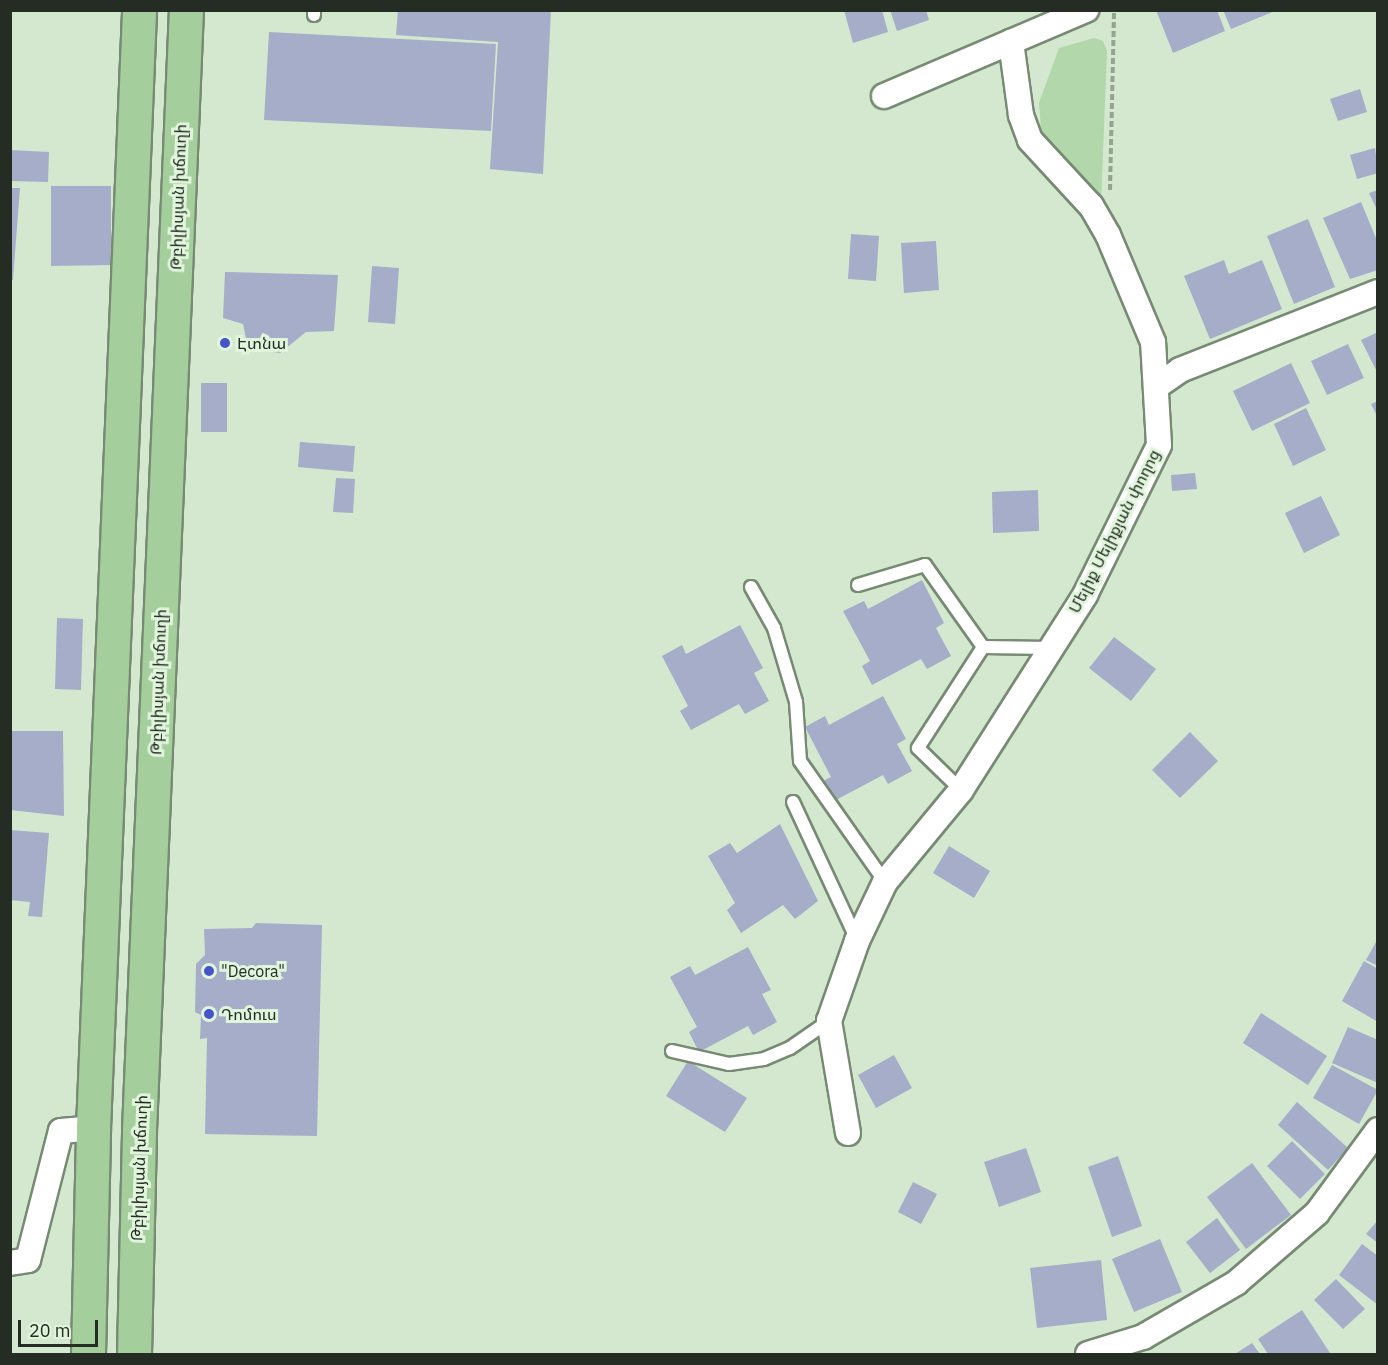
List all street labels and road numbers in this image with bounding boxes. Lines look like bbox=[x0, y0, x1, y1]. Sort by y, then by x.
street label: Թբիլիսյան խճուղի bbox=[166, 124, 190, 270]
street label: Մելիք Մելիքյան փողոց bbox=[1064, 446, 1164, 616]
street label: Թբիլիսյան խճուղի bbox=[146, 609, 170, 755]
street label: Թբիլիսյան խճուղի bbox=[127, 1095, 151, 1241]

